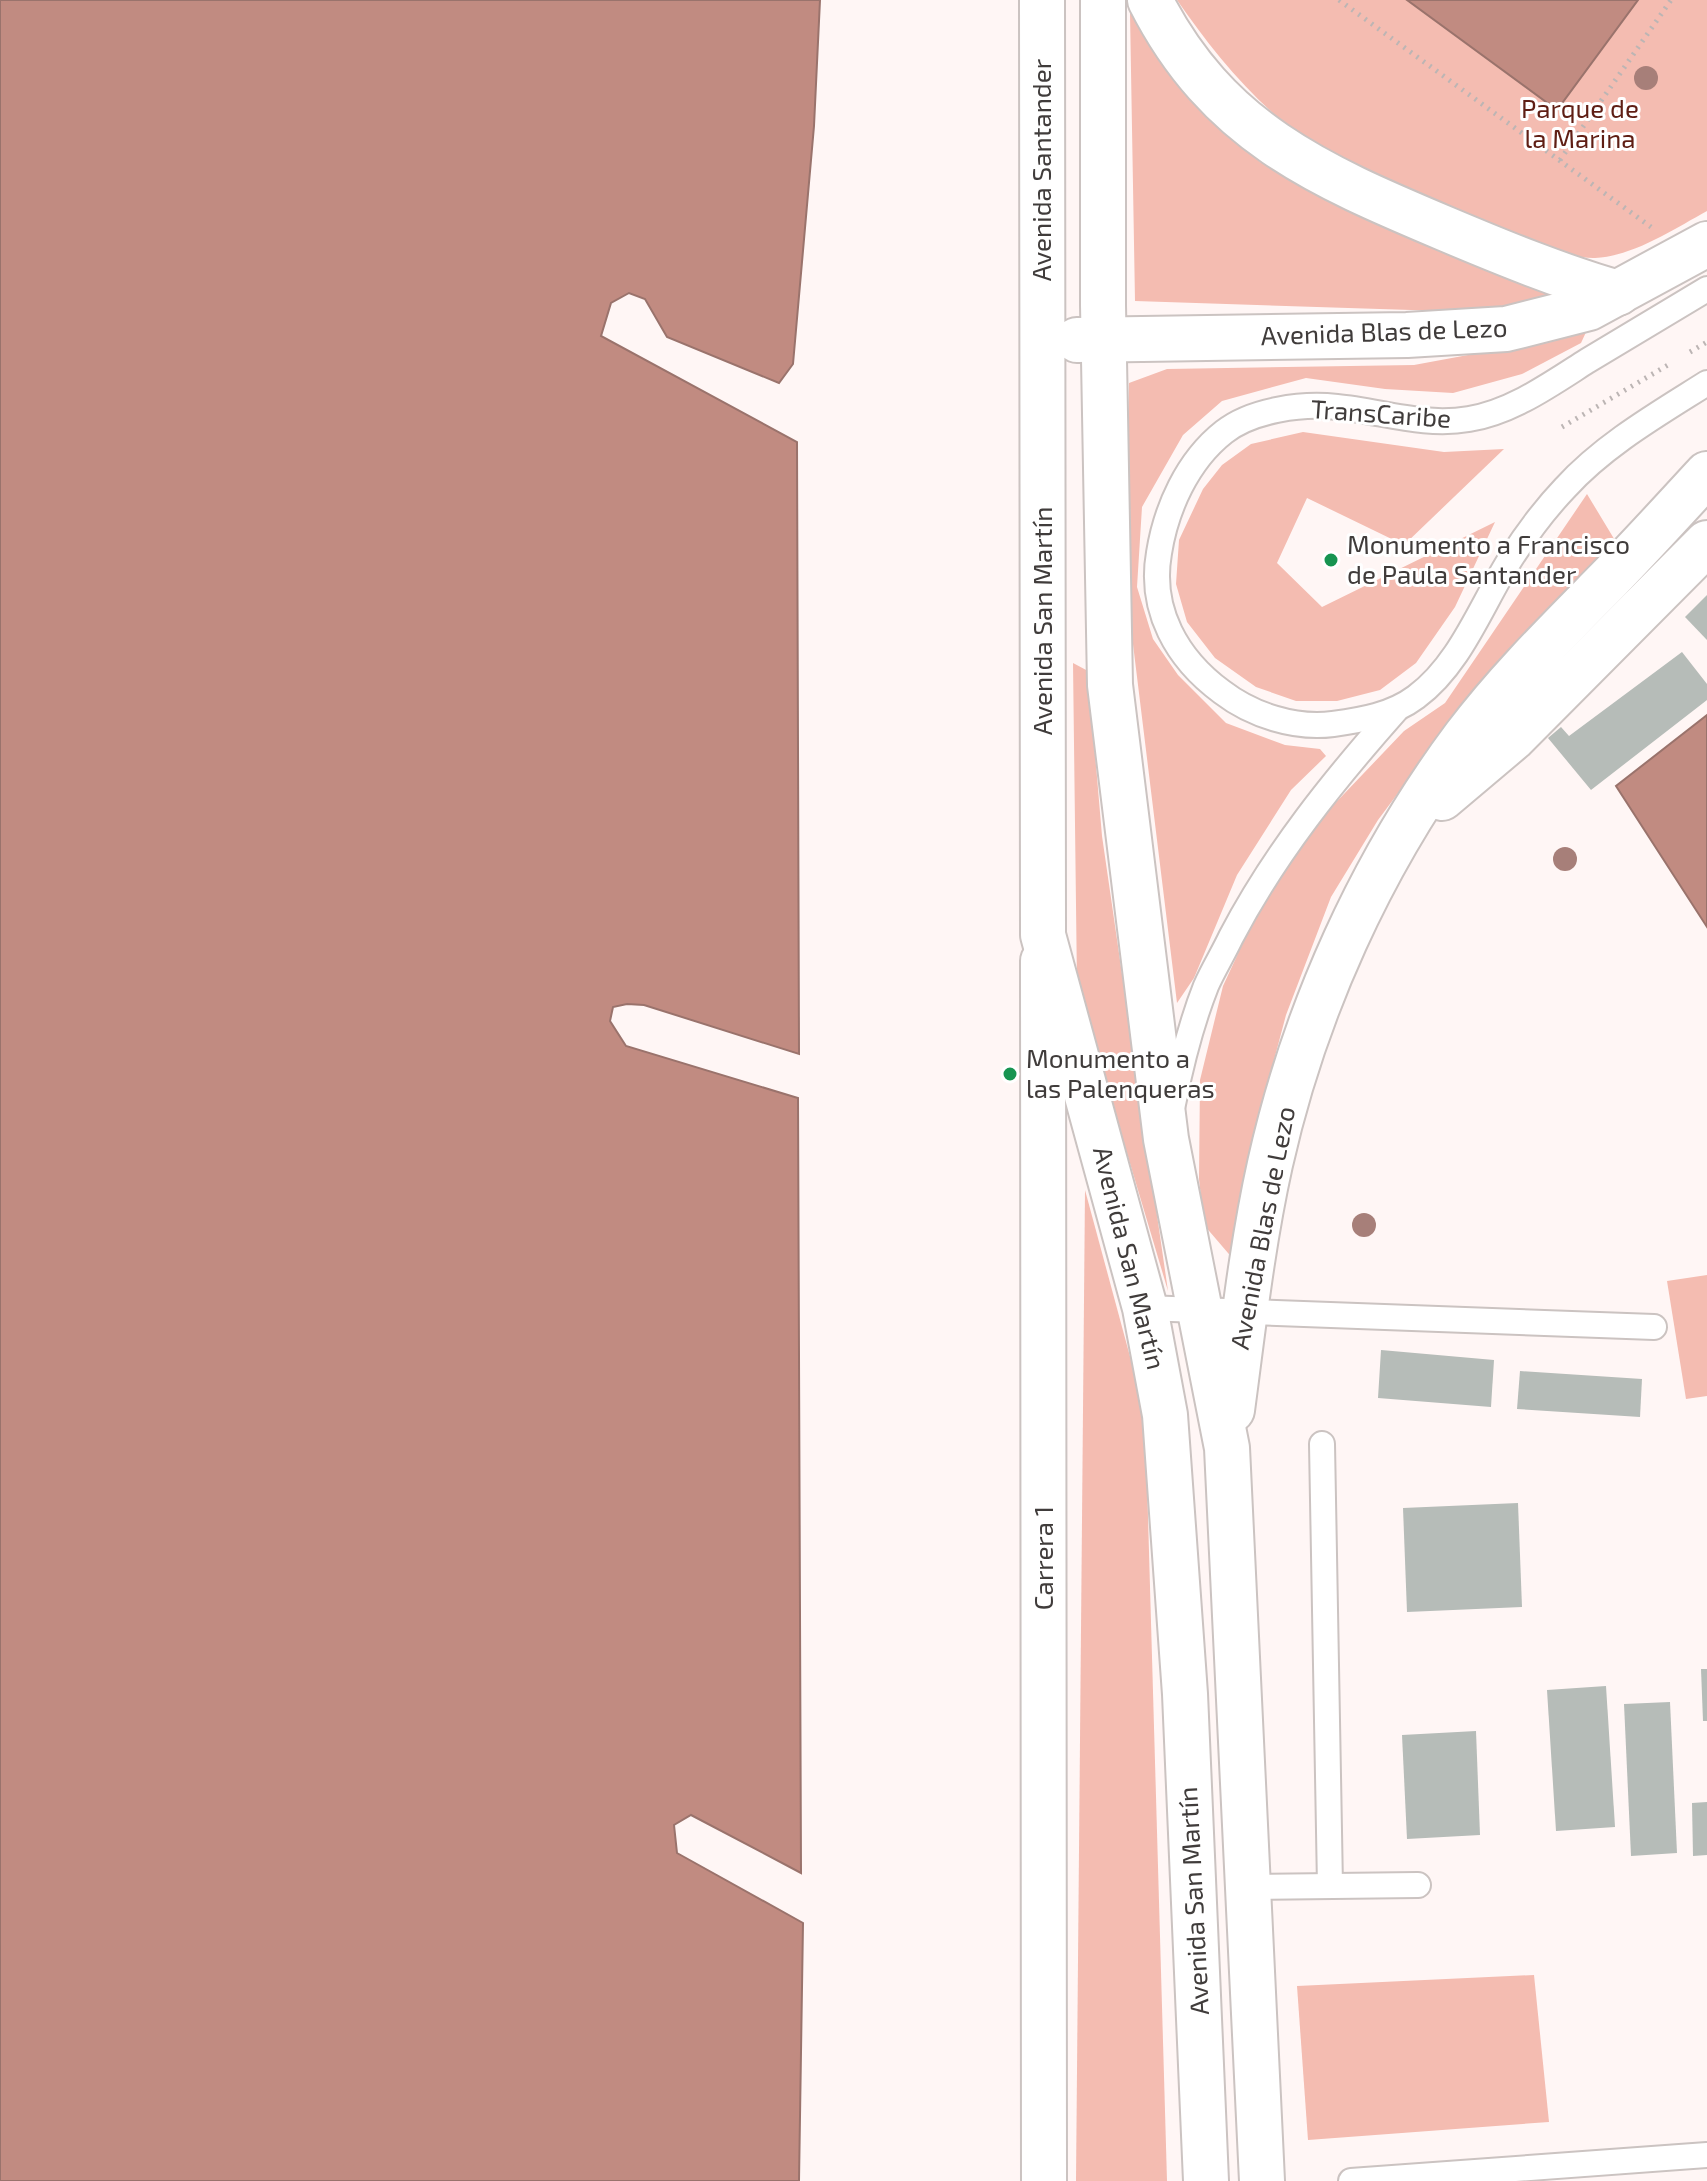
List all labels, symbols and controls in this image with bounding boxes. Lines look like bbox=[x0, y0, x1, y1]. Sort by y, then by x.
street label: Avenida Santander bbox=[1025, 59, 1056, 281]
park label: Parque de la Marina bbox=[1521, 92, 1639, 153]
street label: Avenida Blas de Lezo bbox=[1260, 311, 1508, 350]
street label: TransCaribe bbox=[1310, 392, 1452, 433]
street label: Avenida San Martín bbox=[1026, 507, 1057, 735]
place label: Monumento a Francisco de Paula Santander bbox=[1347, 528, 1630, 589]
marker: Monumento a Francisco de Paula Santander bbox=[1322, 551, 1340, 569]
place label: Monumento a las Palenqueras bbox=[1026, 1042, 1215, 1103]
marker: Monumento a las Palenqueras bbox=[1001, 1065, 1019, 1083]
street label: Avenida Blas de Lezo bbox=[1223, 1104, 1300, 1352]
street label: Avenida San Martín bbox=[1088, 1143, 1173, 1372]
street label: Carrera 1 bbox=[1027, 1506, 1058, 1610]
street label: Avenida San Martín bbox=[1171, 1786, 1214, 2016]

